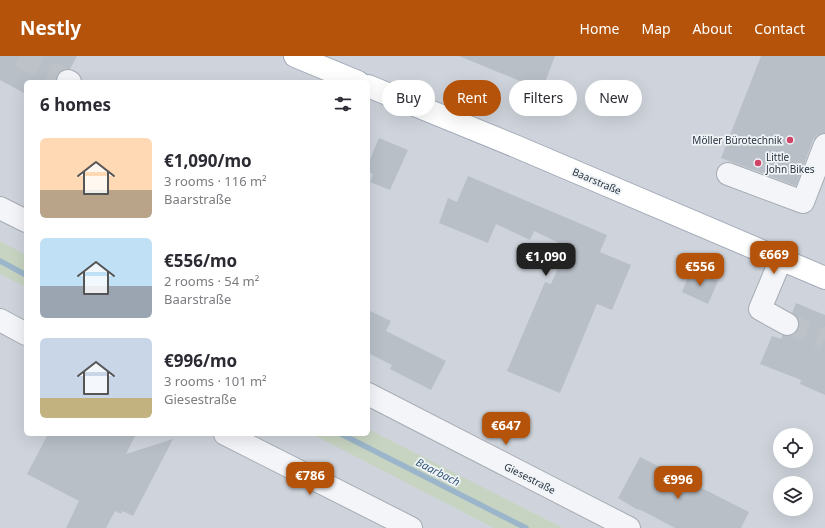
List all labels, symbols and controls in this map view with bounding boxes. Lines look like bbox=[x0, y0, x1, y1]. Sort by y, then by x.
text: Nestly bbox=[20, 15, 81, 41]
text: Home bbox=[580, 19, 619, 38]
text: Map bbox=[641, 19, 671, 38]
text: About bbox=[693, 19, 732, 38]
text: Contact bbox=[754, 19, 805, 38]
chip: Buy bbox=[382, 80, 435, 116]
chip: Rent bbox=[443, 80, 501, 116]
chip: Filters bbox=[509, 80, 577, 116]
chip: New bbox=[585, 80, 642, 116]
text: 6 homes bbox=[40, 93, 111, 116]
icon: filters bbox=[332, 93, 354, 115]
place label: Möller Bürotechnik bbox=[692, 133, 783, 147]
marker: Möller Bürotechnik bbox=[785, 135, 795, 145]
text: €1,090/mo bbox=[164, 149, 252, 172]
place label: Little John Bikes bbox=[765, 150, 815, 176]
icon: home bbox=[72, 154, 120, 202]
marker: Little John Bikes bbox=[753, 158, 763, 168]
street label: Baarstraße bbox=[570, 164, 624, 198]
text: 3 rooms · 116 m² bbox=[164, 172, 267, 190]
text: Baarstraße bbox=[164, 190, 231, 208]
pin: €669 bbox=[750, 241, 798, 275]
pin: €1,090 bbox=[513, 243, 579, 277]
text: €669 bbox=[759, 245, 789, 263]
text: €1,090 bbox=[526, 247, 566, 265]
text: €556/mo bbox=[164, 249, 237, 272]
pin: €556 bbox=[676, 253, 724, 287]
icon: home bbox=[72, 254, 120, 302]
text: €556 bbox=[685, 257, 715, 275]
text: 2 rooms · 54 m² bbox=[164, 272, 259, 290]
text: Baarstraße bbox=[164, 290, 231, 308]
text: €996/mo bbox=[164, 349, 237, 372]
icon: home bbox=[72, 354, 120, 402]
text: 3 rooms · 101 m² bbox=[164, 372, 267, 390]
text: Giesestraße bbox=[164, 390, 237, 408]
pin: €647 bbox=[482, 412, 530, 446]
text: €647 bbox=[491, 416, 521, 434]
map controls bbox=[773, 428, 813, 516]
button: locate bbox=[773, 428, 813, 468]
water label: Baarbach bbox=[414, 454, 463, 489]
street label: Giesestraße bbox=[502, 459, 558, 497]
pin: €786 bbox=[286, 462, 334, 496]
text: €786 bbox=[295, 466, 325, 484]
pin: €996 bbox=[654, 466, 702, 500]
text: €996 bbox=[663, 470, 693, 488]
button: layers bbox=[773, 476, 813, 516]

